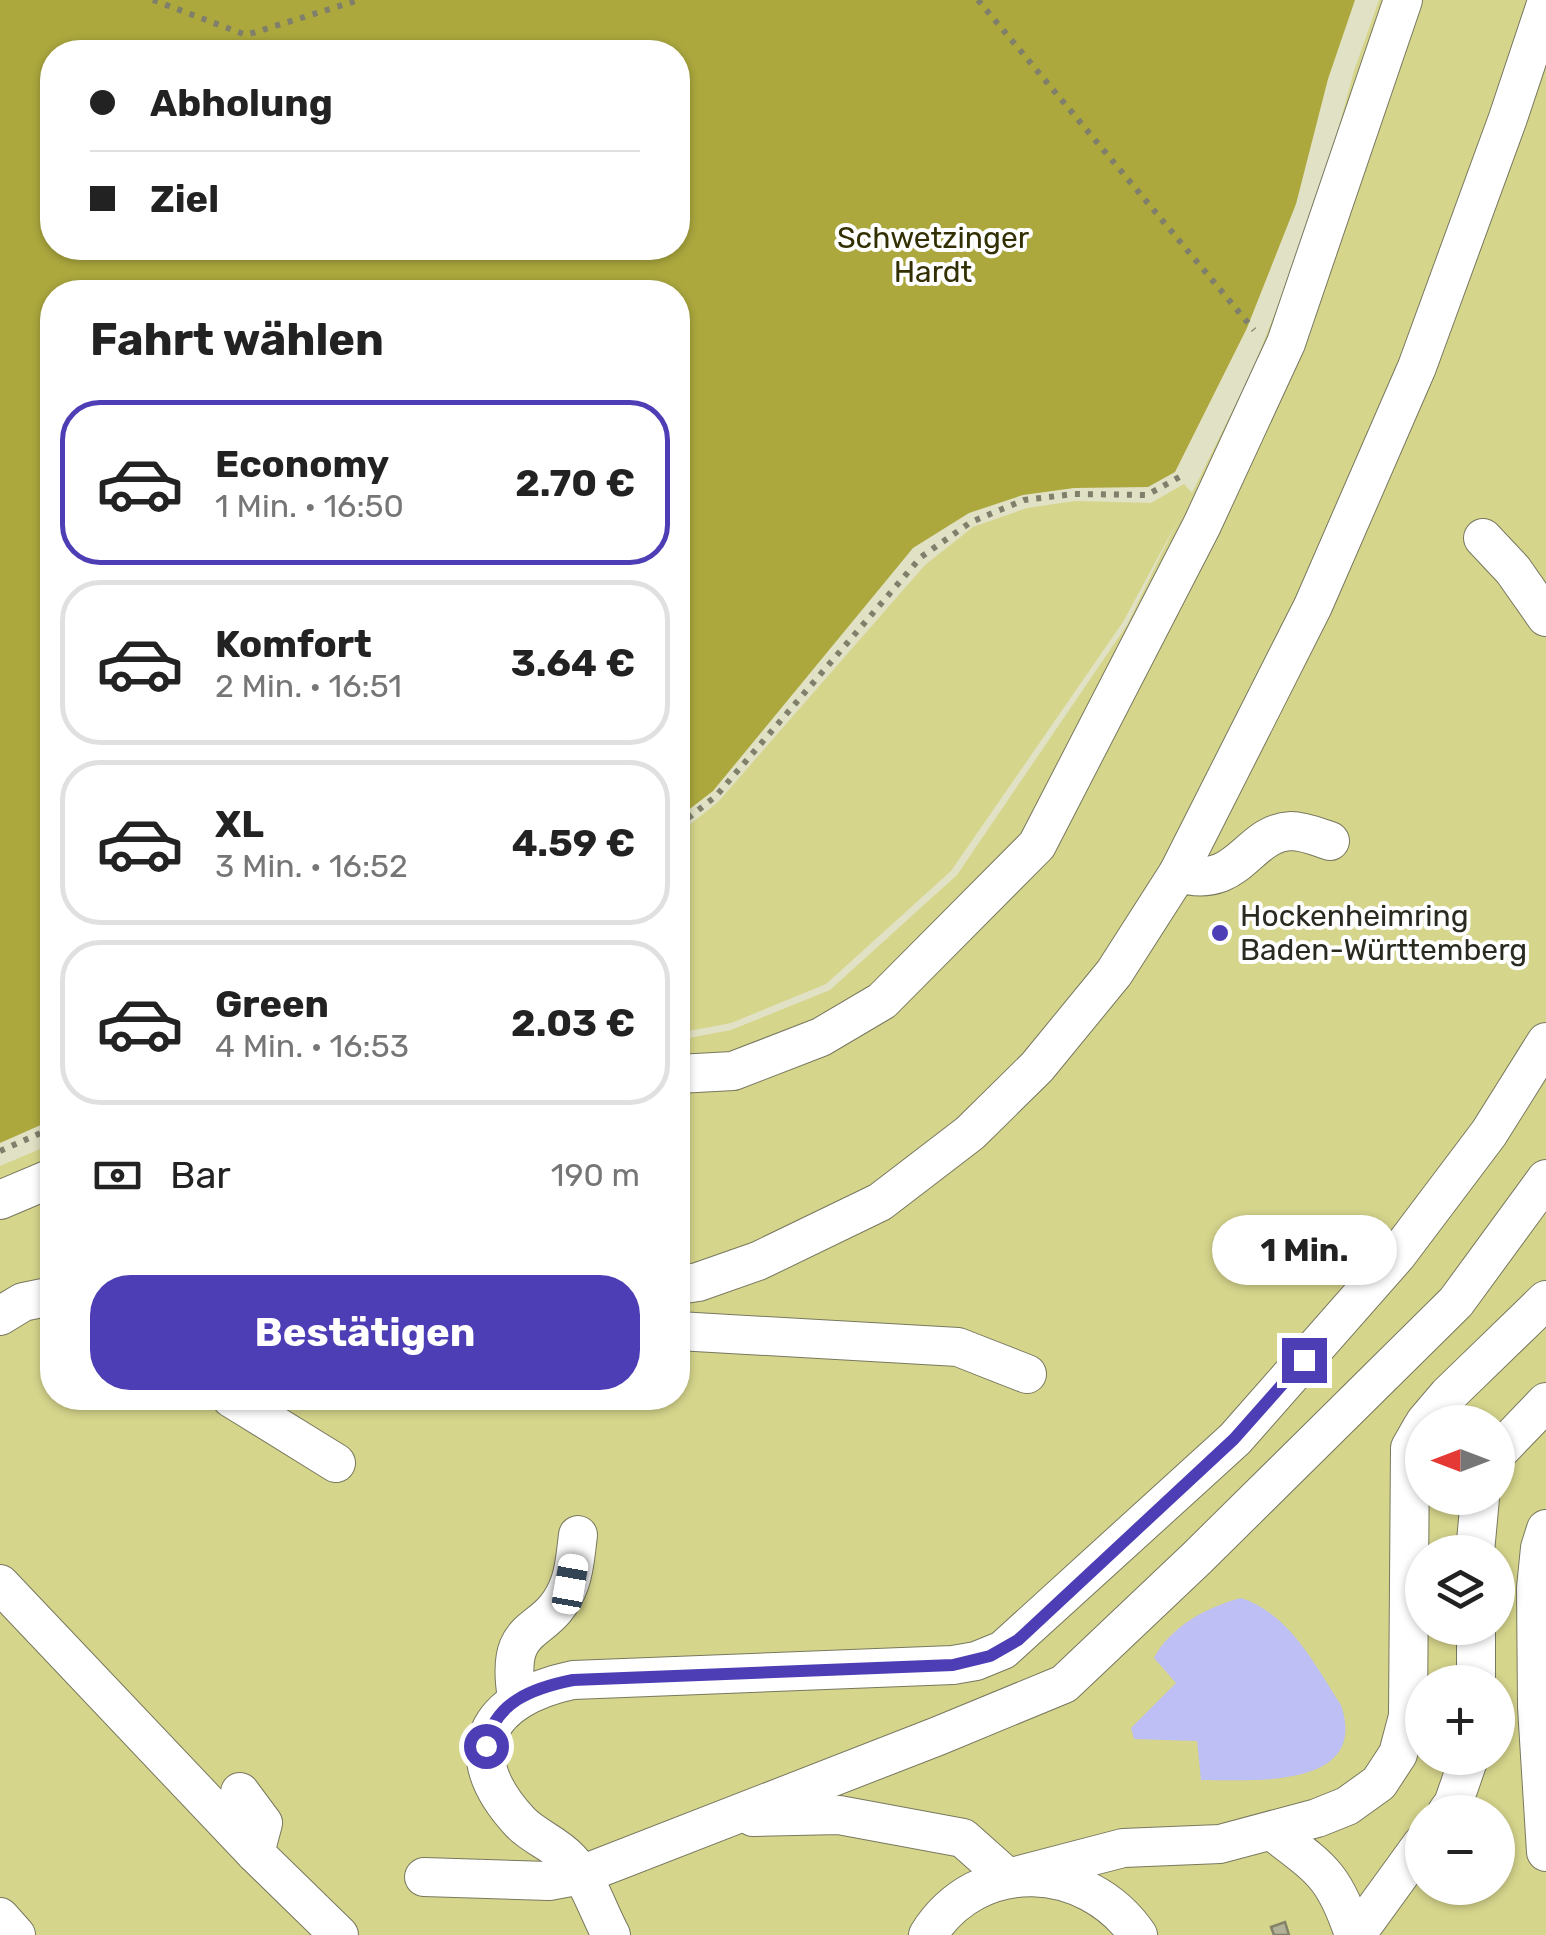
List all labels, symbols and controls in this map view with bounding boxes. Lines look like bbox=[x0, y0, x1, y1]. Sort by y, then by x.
text: Abholung bbox=[150, 80, 333, 126]
text: Ziel bbox=[150, 176, 219, 222]
park label: Schwetzinger Hardt bbox=[837, 220, 1030, 290]
text: Fahrt wählen bbox=[90, 313, 384, 366]
icon: car bbox=[95, 438, 185, 528]
text: Economy bbox=[215, 441, 389, 487]
text: 2.70 € bbox=[515, 460, 635, 506]
text: 1 Min. · 16:50 bbox=[215, 487, 404, 525]
icon: car bbox=[95, 618, 185, 708]
text: Komfort bbox=[215, 621, 372, 667]
text: 3.64 € bbox=[511, 640, 635, 686]
text: 2 Min. · 16:51 bbox=[215, 667, 402, 705]
icon: car bbox=[95, 798, 185, 888]
text: XL bbox=[215, 801, 264, 847]
text: 4.59 € bbox=[512, 820, 635, 866]
text: 3 Min. · 16:52 bbox=[215, 847, 408, 885]
place label: Hockenheimring Baden-Württemberg bbox=[1240, 898, 1527, 968]
marker: Hockenheimring Baden-Württemberg bbox=[1209, 922, 1231, 944]
icon: car bbox=[95, 978, 185, 1068]
text: Green bbox=[215, 981, 329, 1027]
text: 2.03 € bbox=[511, 1000, 635, 1046]
text: 4 Min. · 16:53 bbox=[215, 1027, 409, 1065]
icon: cash bbox=[90, 1148, 145, 1203]
text: Bar bbox=[170, 1152, 231, 1198]
text: 190 m bbox=[551, 1156, 640, 1194]
callout: 1 Min. bbox=[1212, 1215, 1396, 1285]
text: 1 Min. bbox=[1260, 1231, 1349, 1269]
button: Bestätigen bbox=[90, 1275, 640, 1390]
route end bbox=[1282, 1338, 1327, 1383]
north arrow bbox=[1405, 1405, 1515, 1515]
map controls bbox=[1405, 1405, 1515, 1905]
button: layers bbox=[1405, 1535, 1515, 1645]
car bbox=[550, 1552, 590, 1616]
button: + bbox=[1405, 1665, 1515, 1775]
route start bbox=[464, 1724, 509, 1769]
button: − bbox=[1405, 1795, 1515, 1905]

